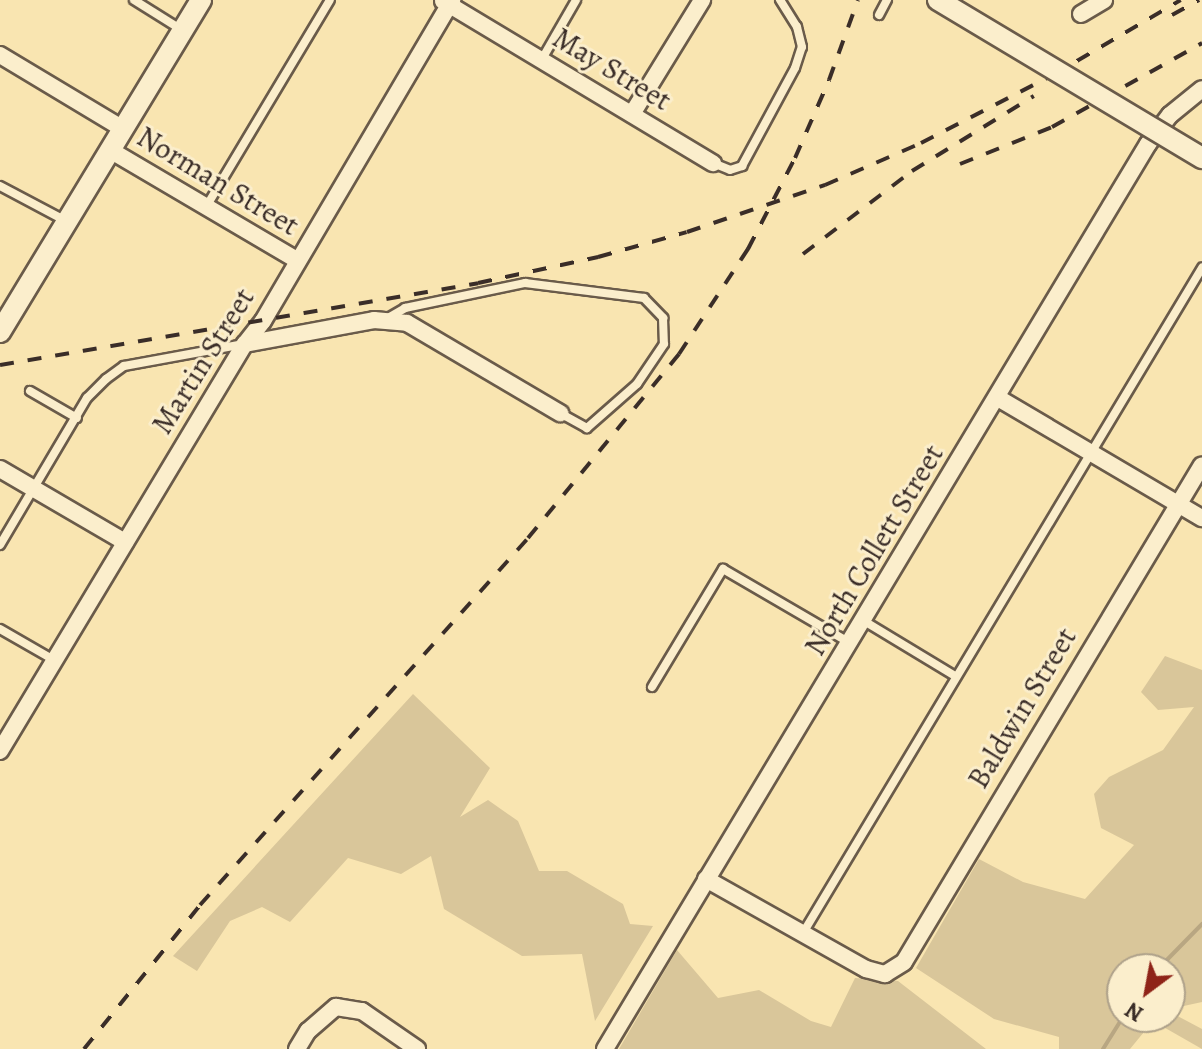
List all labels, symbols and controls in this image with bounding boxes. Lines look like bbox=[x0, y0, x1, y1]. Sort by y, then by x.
street label: May Street bbox=[546, 20, 678, 118]
street label: Norman Street bbox=[131, 119, 305, 243]
street label: Martin Street bbox=[144, 281, 262, 441]
street label: North Collett Street bbox=[797, 438, 951, 662]
street label: Baldwin Street bbox=[960, 621, 1084, 795]
north arrow bbox=[1106, 953, 1186, 1033]
text: N bbox=[1120, 995, 1149, 1029]

